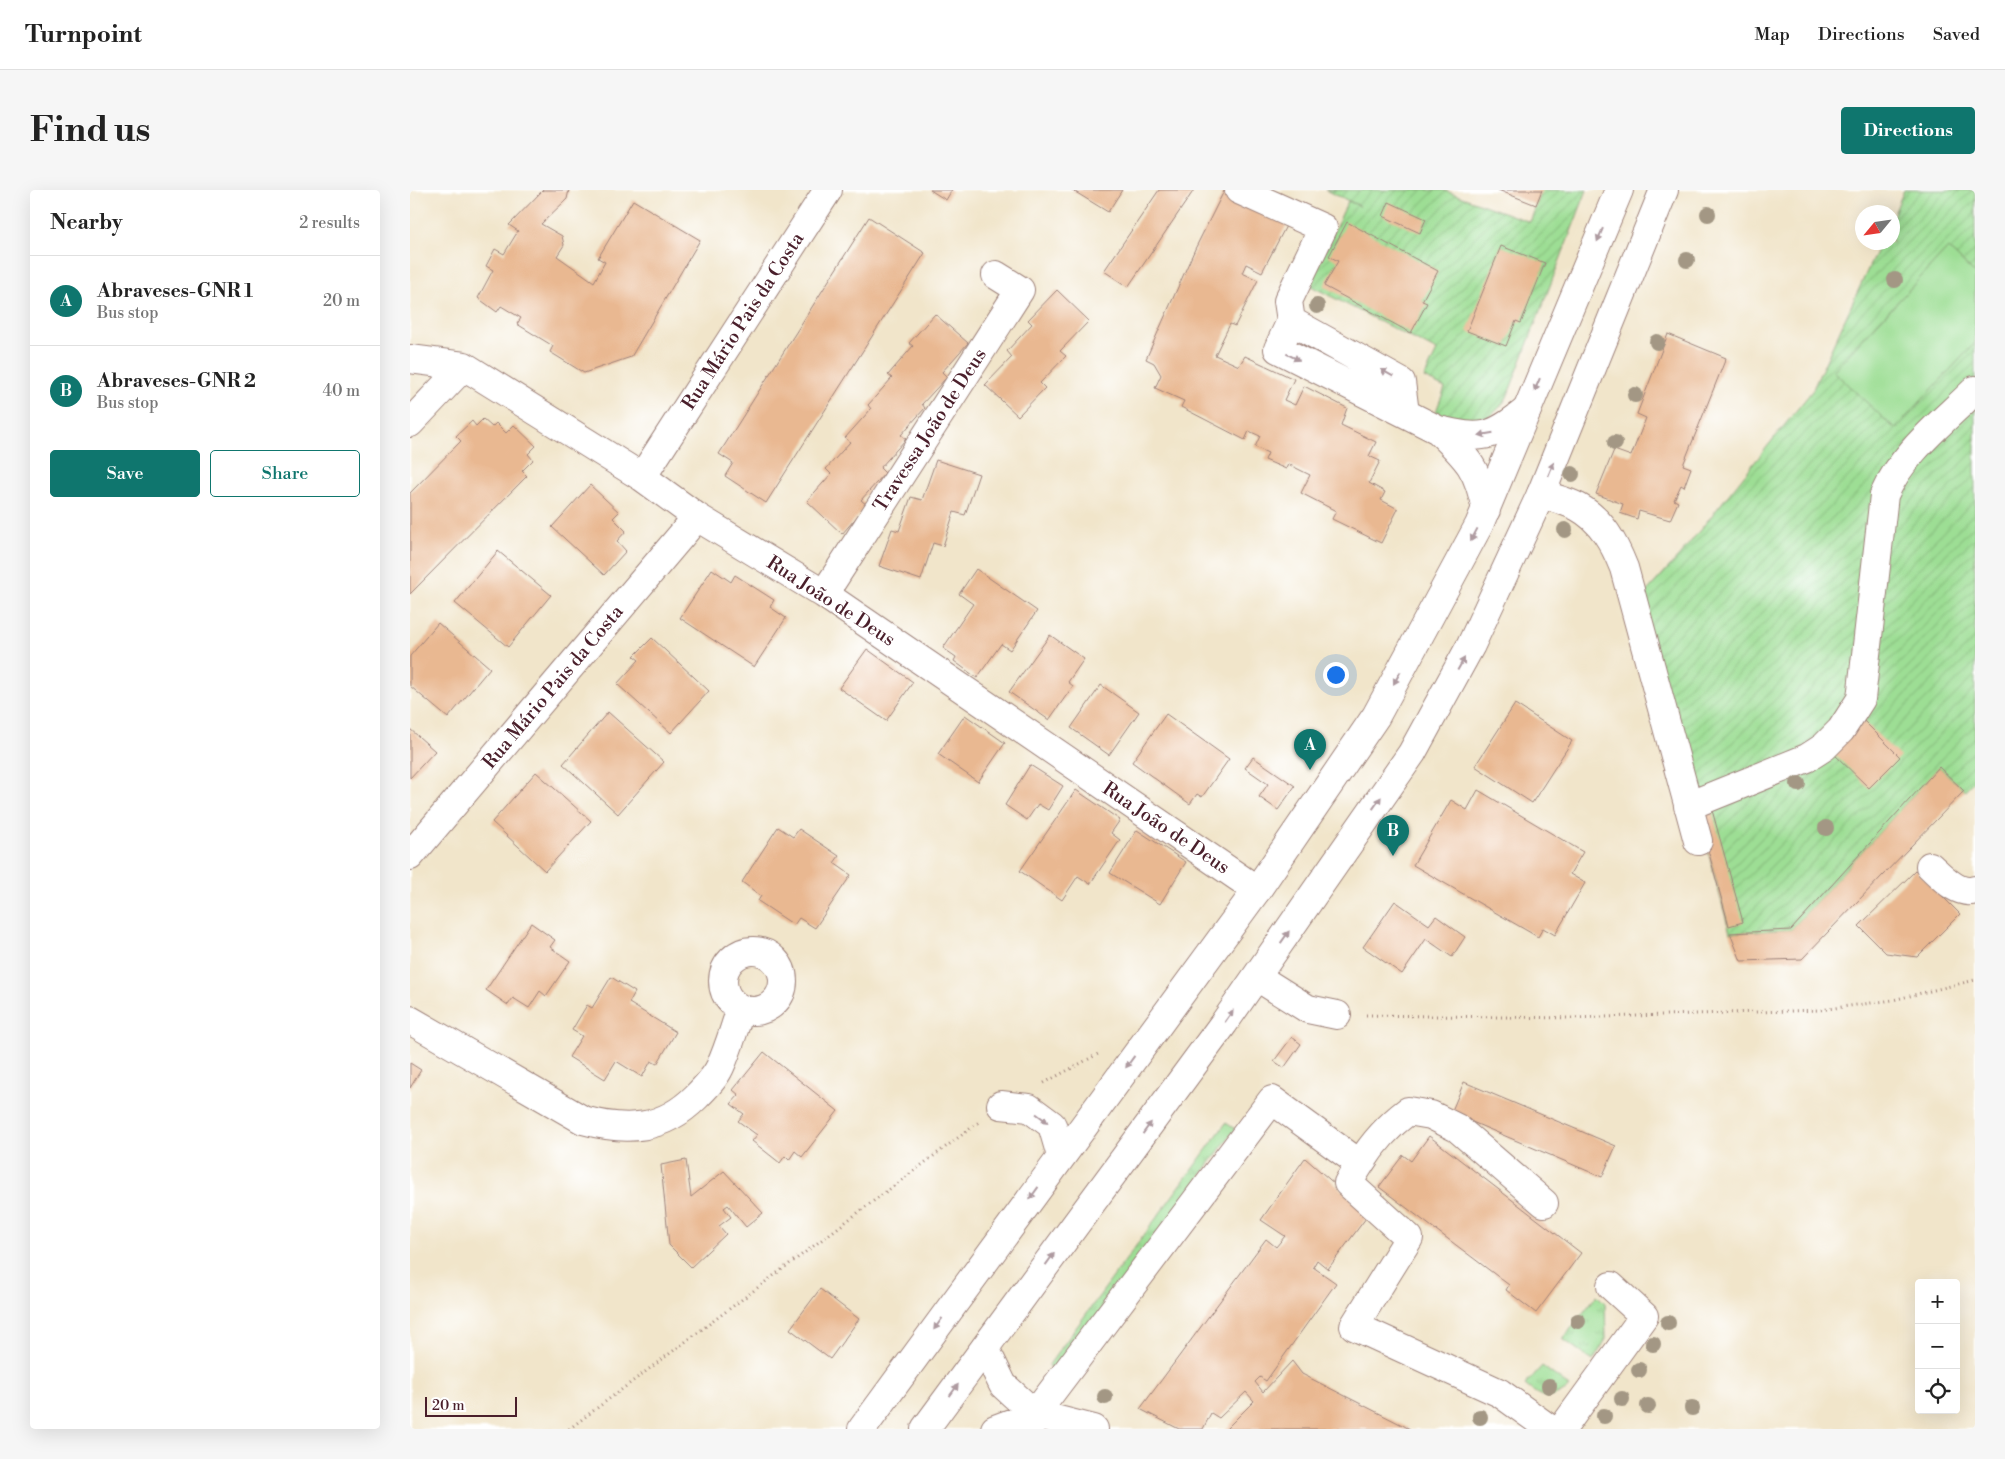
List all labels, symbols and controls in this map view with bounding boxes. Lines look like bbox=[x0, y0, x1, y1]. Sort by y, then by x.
text: Turnpoint bbox=[25, 20, 142, 50]
text: Map bbox=[1754, 23, 1790, 46]
text: Directions bbox=[1818, 23, 1905, 46]
text: Saved bbox=[1933, 23, 1980, 46]
button: Directions bbox=[1841, 107, 1975, 154]
text: Find us bbox=[30, 109, 150, 152]
north arrow bbox=[1855, 205, 1900, 250]
text: Nearby bbox=[50, 210, 123, 236]
text: 2 results bbox=[299, 213, 360, 233]
street label: Rua Mário Pais da Costa bbox=[677, 227, 810, 414]
one-way arrow bbox=[1595, 228, 1603, 242]
text: Abraveses-GNR 1 bbox=[97, 279, 253, 303]
text: A bbox=[60, 291, 72, 311]
text: 20 m bbox=[323, 291, 360, 311]
text: Bus stop bbox=[97, 303, 159, 323]
street label: Travessa João de Deus bbox=[868, 344, 992, 516]
one-way arrow bbox=[1286, 353, 1300, 361]
text: Abraveses-GNR 2 bbox=[97, 369, 256, 393]
one-way arrow bbox=[1380, 369, 1393, 378]
one-way arrow bbox=[1533, 378, 1541, 393]
text: B bbox=[60, 381, 72, 401]
text: 40 m bbox=[323, 381, 360, 401]
text: Bus stop bbox=[97, 393, 159, 413]
one-way arrow bbox=[1477, 431, 1493, 439]
button: Save bbox=[50, 450, 200, 497]
button: Share bbox=[210, 450, 360, 497]
one-way arrow bbox=[1547, 461, 1555, 476]
one-way arrow bbox=[1470, 527, 1478, 542]
street label: Rua João de Deus bbox=[762, 551, 900, 651]
street label: Rua Mário Pais da Costa bbox=[477, 600, 629, 774]
one-way arrow bbox=[1456, 657, 1465, 670]
your location bbox=[1323, 662, 1349, 688]
one-way arrow bbox=[1393, 671, 1402, 685]
pin: A bbox=[1294, 729, 1326, 770]
street label: Rua João de Deus bbox=[1098, 777, 1234, 879]
one-way arrow bbox=[1372, 796, 1382, 810]
pin: B bbox=[1377, 815, 1409, 856]
one-way arrow bbox=[1280, 930, 1290, 943]
one-way arrow bbox=[1224, 1009, 1234, 1023]
one-way arrow bbox=[1125, 1055, 1135, 1069]
one-way arrow bbox=[1035, 1112, 1048, 1123]
one-way arrow bbox=[1142, 1121, 1152, 1135]
one-way arrow bbox=[1029, 1186, 1039, 1200]
one-way arrow bbox=[1045, 1253, 1056, 1266]
map controls bbox=[1915, 1279, 1960, 1414]
button: + bbox=[1915, 1279, 1960, 1324]
one-way arrow bbox=[933, 1318, 943, 1331]
button: − bbox=[1915, 1324, 1960, 1369]
button: locate bbox=[1915, 1369, 1960, 1414]
one-way arrow bbox=[949, 1383, 959, 1397]
scale bar bbox=[425, 1394, 518, 1417]
text: 20 m bbox=[432, 1397, 464, 1415]

